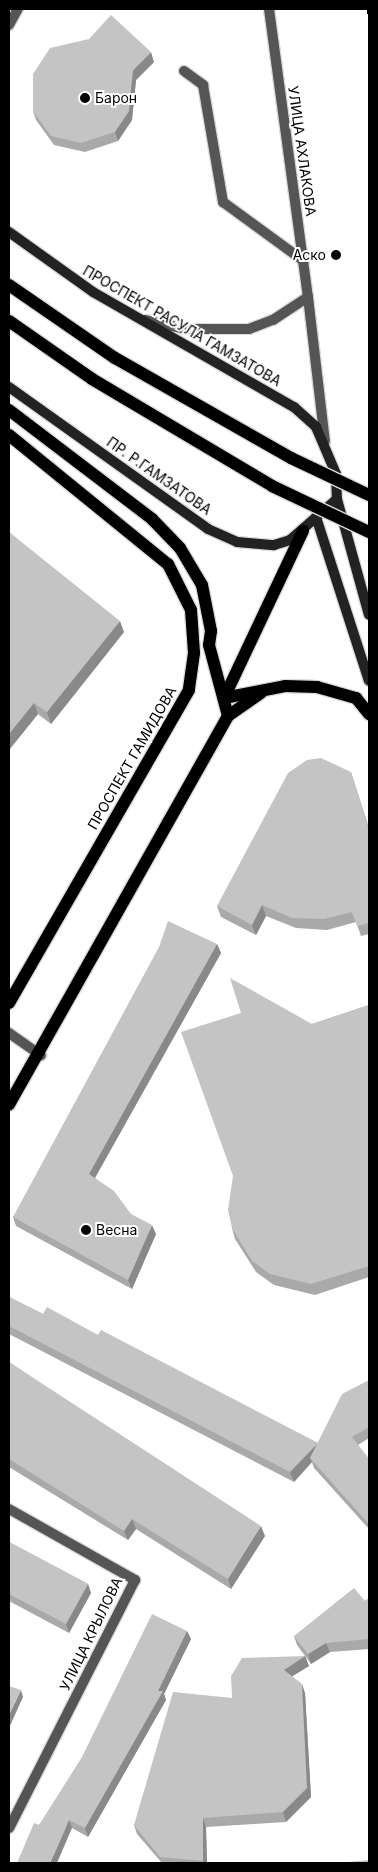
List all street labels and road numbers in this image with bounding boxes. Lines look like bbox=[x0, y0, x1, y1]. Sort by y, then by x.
street label: УЛИЦА АХЛАКОВА bbox=[285, 85, 319, 217]
street label: ПРОСПЕКТ РАСУЛА ГАМЗАТОВА bbox=[80, 262, 284, 390]
street label: ПР. Р.ГАМЗАТОВА bbox=[103, 434, 215, 518]
street label: ПРОСПЕКТ ГАМИДОВА bbox=[84, 684, 180, 832]
street label: УЛИЦА КРЫЛОВА bbox=[56, 1574, 126, 1694]

